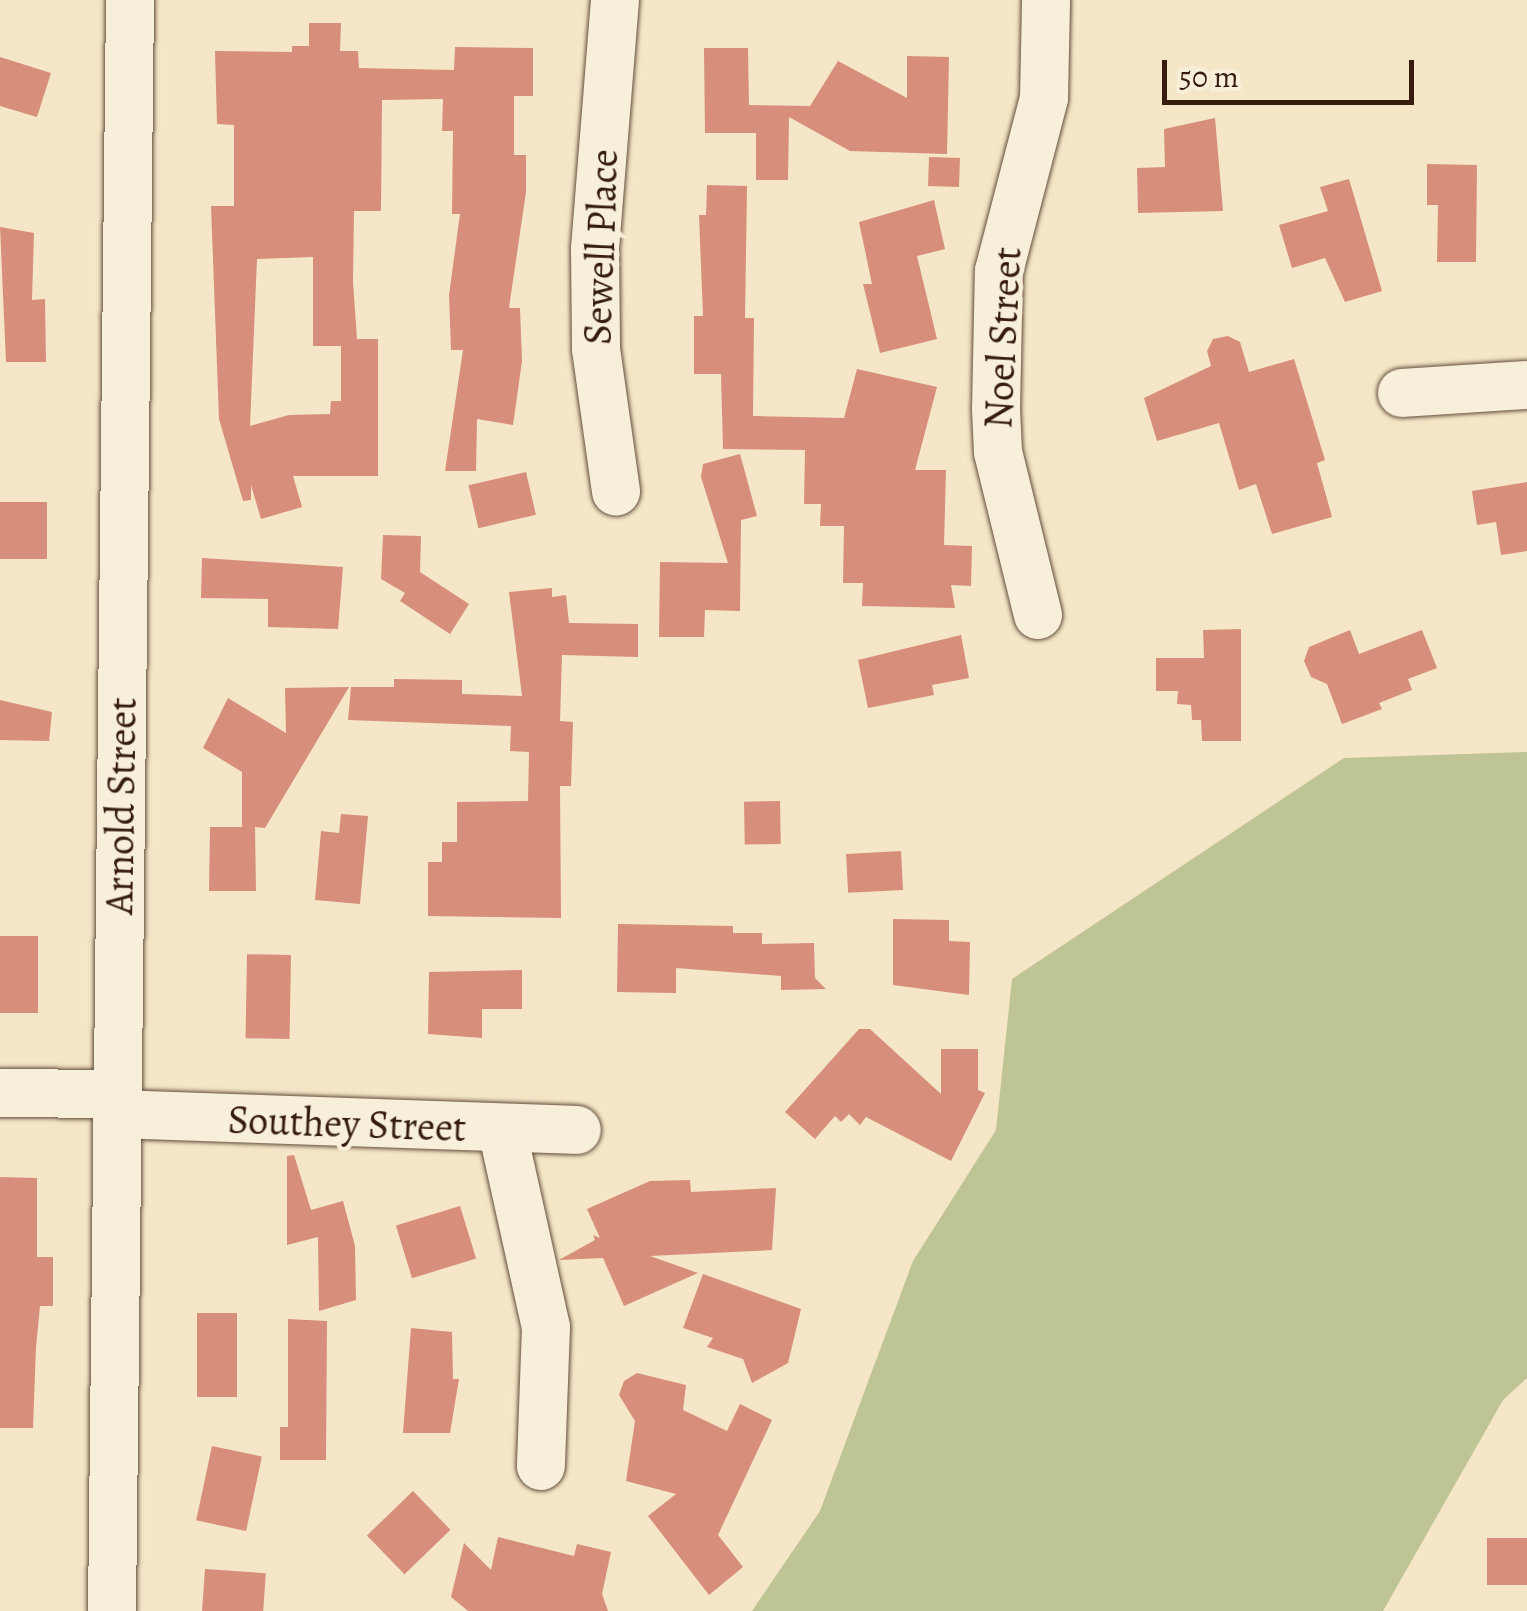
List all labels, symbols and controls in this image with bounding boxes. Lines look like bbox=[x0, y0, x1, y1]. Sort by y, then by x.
scale bar bbox=[1167, 40, 1420, 102]
text: 50 m bbox=[1179, 57, 1239, 97]
street label: Sewell Place bbox=[574, 148, 628, 346]
street label: Noel Street bbox=[974, 246, 1032, 430]
street label: Arnold Street bbox=[95, 697, 147, 915]
street label: Southey Street bbox=[227, 1096, 467, 1152]

